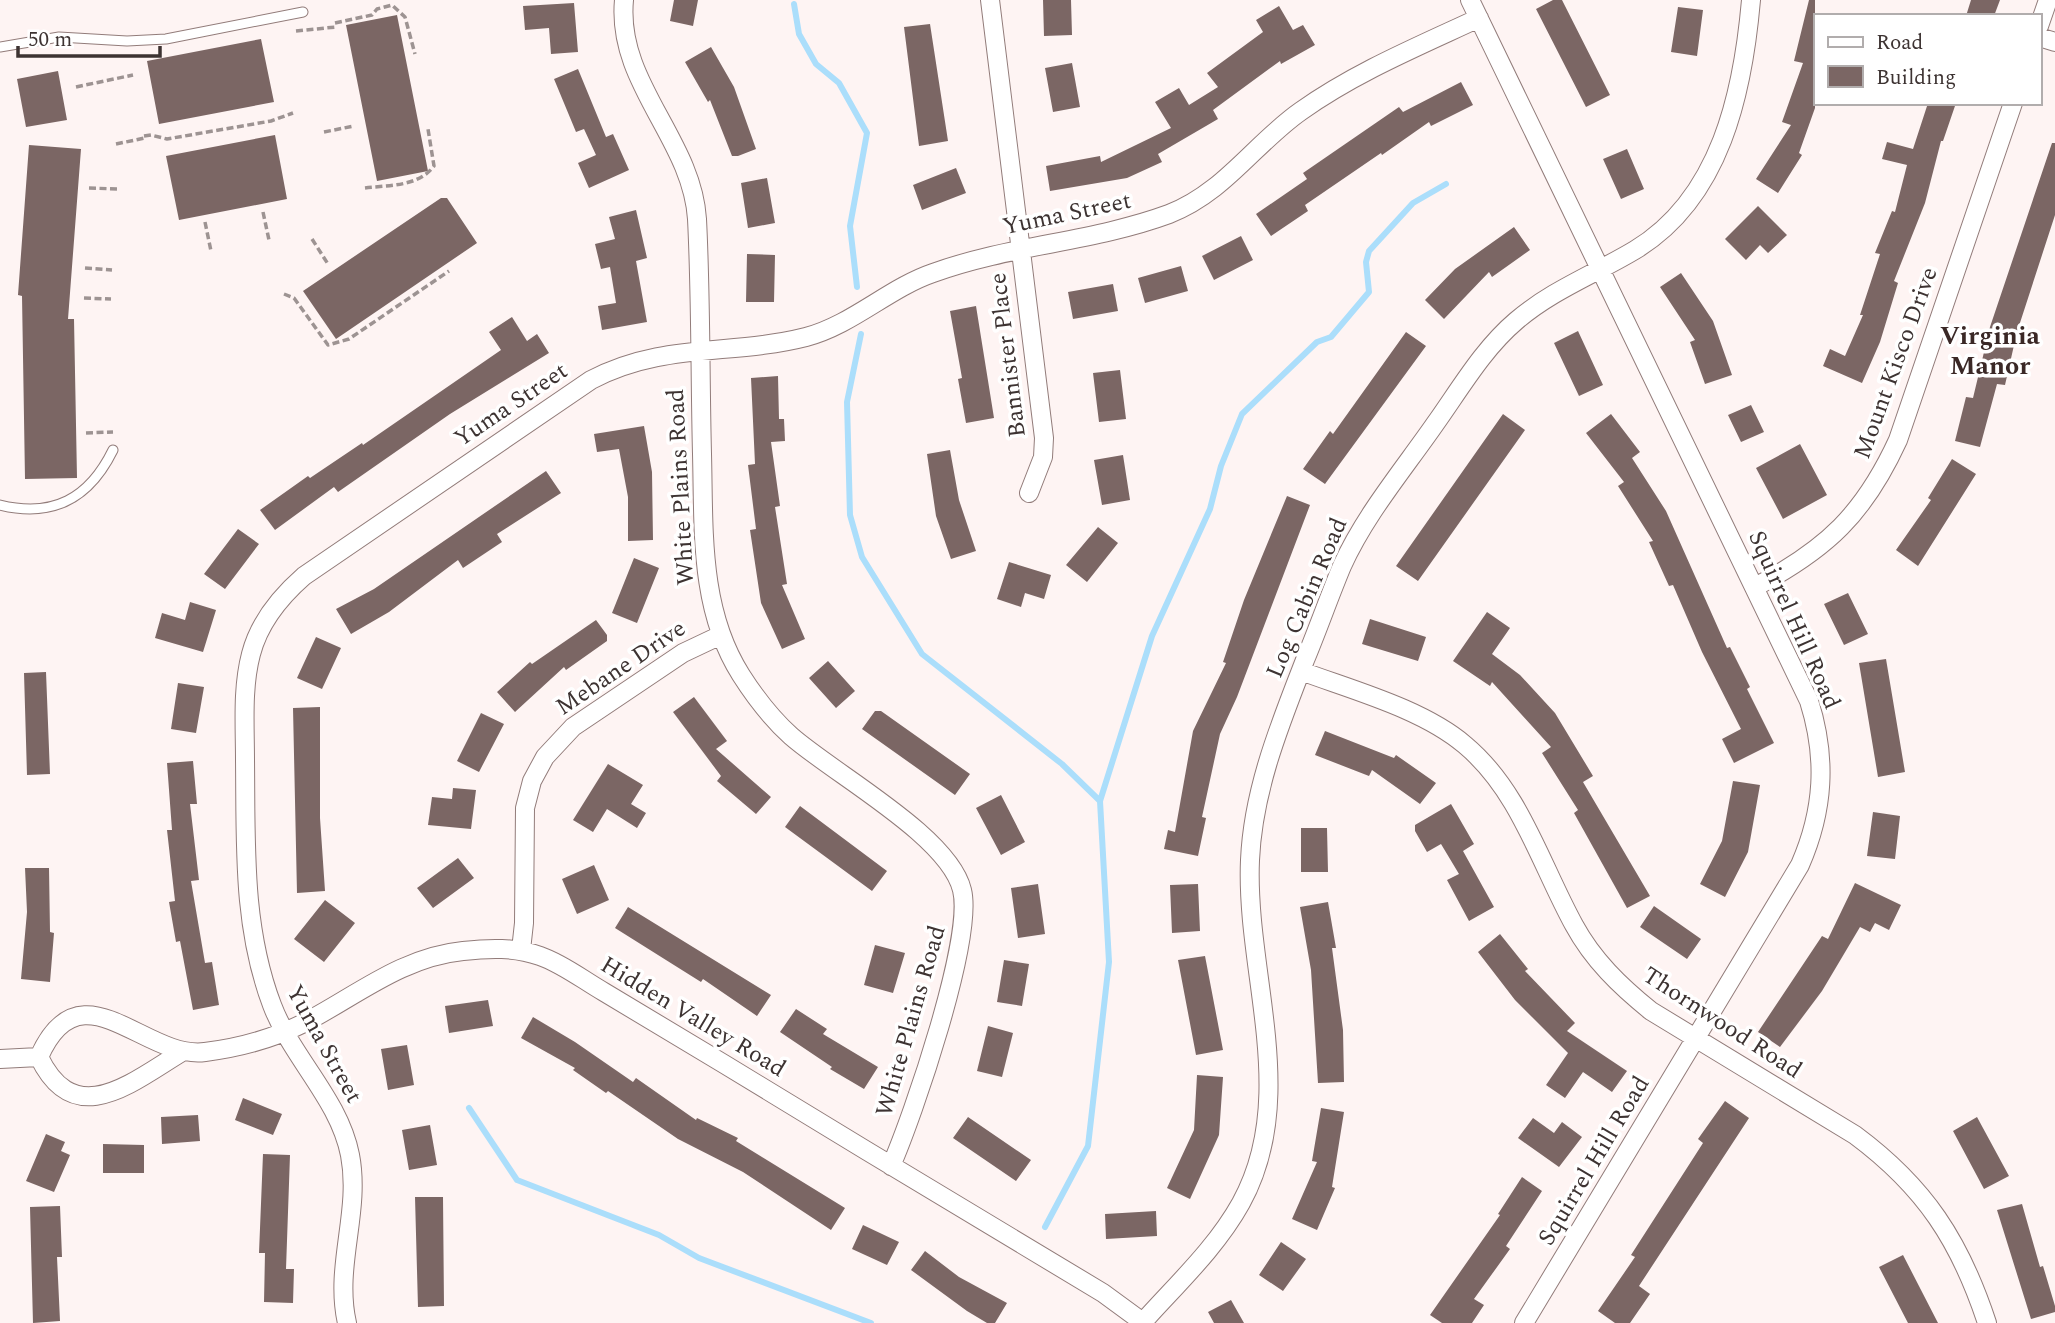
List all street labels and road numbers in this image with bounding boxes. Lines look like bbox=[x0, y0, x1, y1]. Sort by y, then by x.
street label: Yuma Street bbox=[999, 183, 1135, 245]
street label: Mount Kisco Drive bbox=[1845, 262, 1947, 464]
street label: Bannister Place bbox=[980, 271, 1036, 439]
street label: Yuma Street bbox=[447, 354, 575, 456]
street label: White Plains Road bbox=[658, 388, 704, 586]
street label: Log Cabin Road bbox=[1257, 512, 1357, 684]
street label: Squirrel Hill Road bbox=[1738, 525, 1850, 715]
street label: Mebane Drive bbox=[549, 611, 693, 725]
street label: White Plains Road bbox=[867, 921, 955, 1121]
street label: Hidden Valley Road bbox=[593, 947, 793, 1087]
street label: Thornwood Road bbox=[1635, 958, 1809, 1088]
street label: Yuma Street bbox=[277, 978, 371, 1110]
street label: Squirrel Hill Road bbox=[1529, 1069, 1659, 1253]

